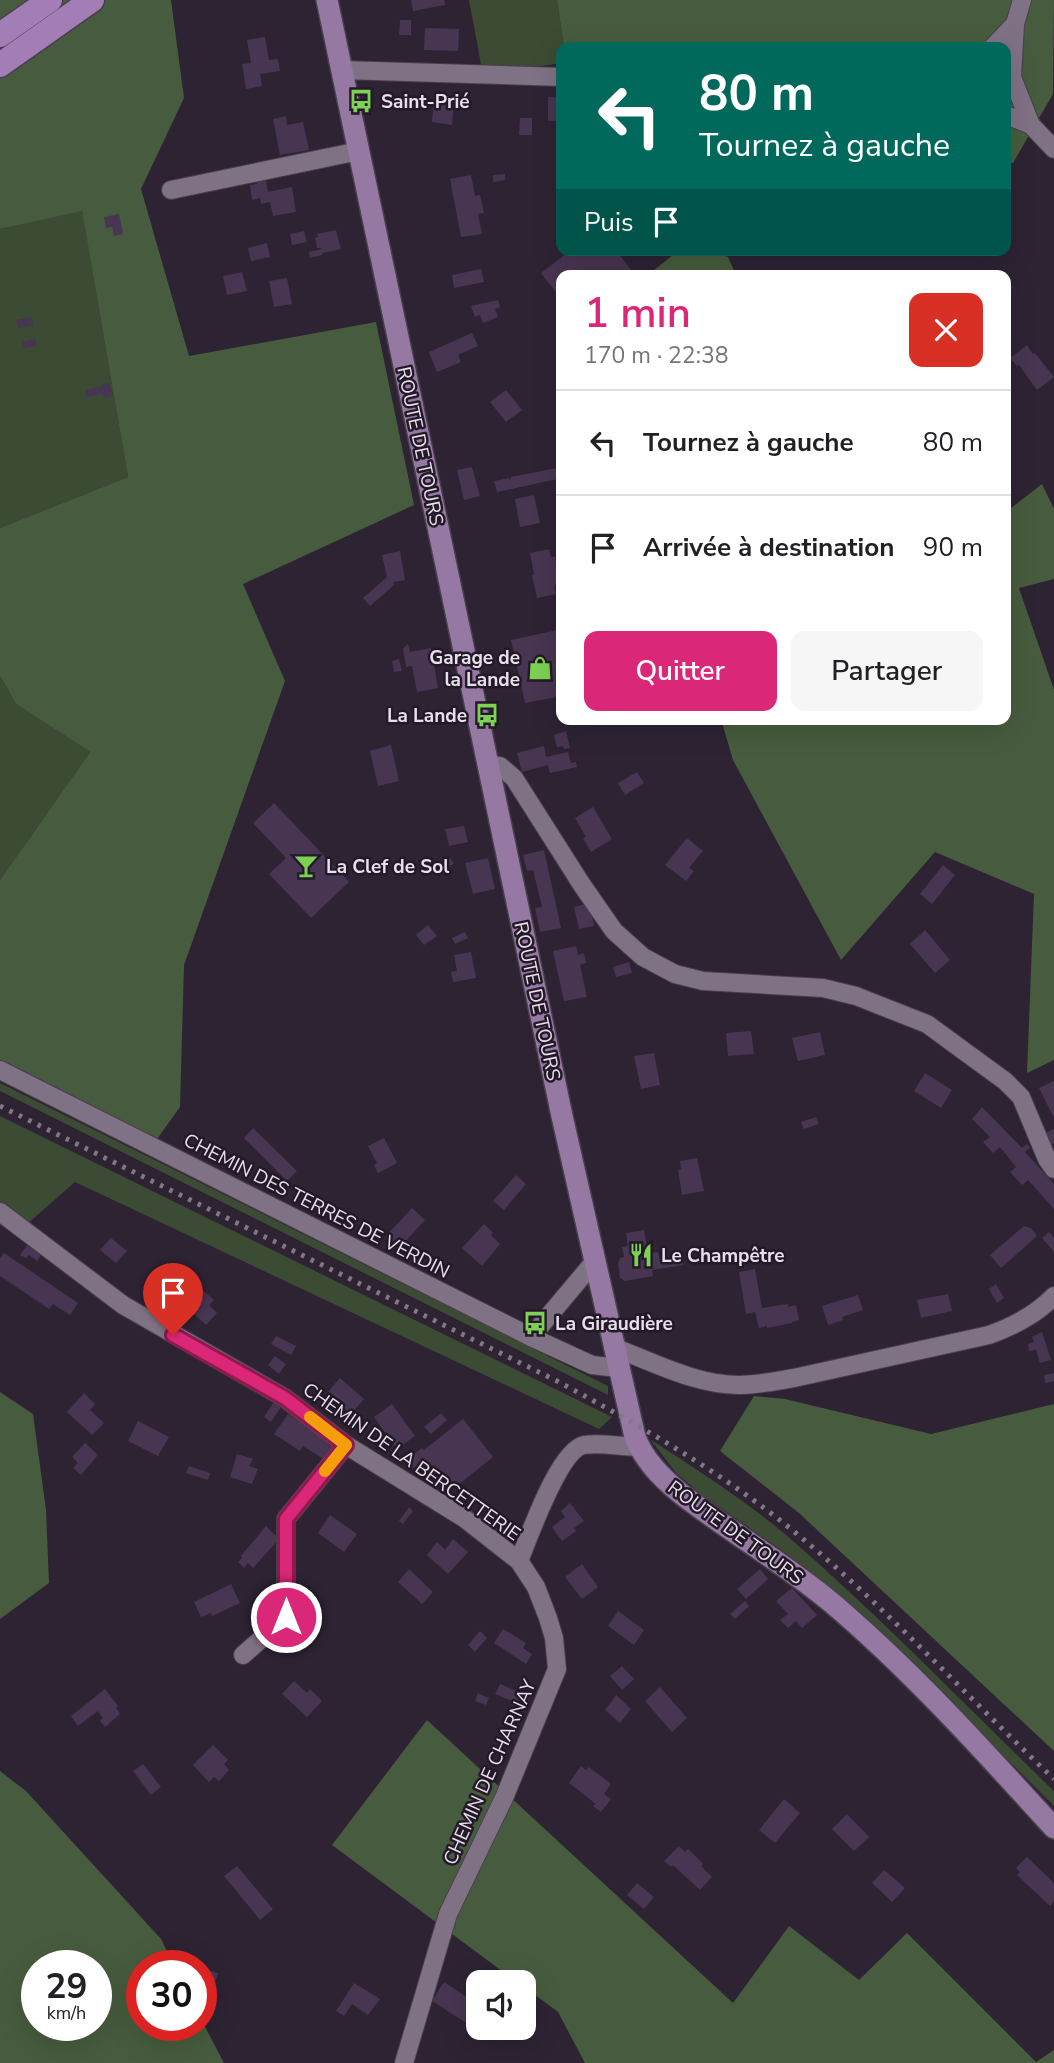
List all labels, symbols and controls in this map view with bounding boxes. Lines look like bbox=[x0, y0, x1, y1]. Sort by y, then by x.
text: 80 m bbox=[699, 60, 814, 127]
icon: left bbox=[584, 70, 675, 161]
bus stop icon: Saint-Prié bbox=[347, 87, 375, 115]
place label: Saint-Prié bbox=[381, 89, 470, 115]
text: Tournez à gauche bbox=[699, 124, 950, 167]
icon: arrive bbox=[647, 203, 685, 241]
text: Puis bbox=[584, 205, 633, 240]
text: 1 min bbox=[584, 285, 691, 342]
button: close bbox=[909, 293, 983, 367]
text: 170 m · 22:38 bbox=[584, 340, 729, 371]
street label: ROUTE DE TOURS bbox=[390, 364, 450, 528]
icon: left bbox=[584, 424, 622, 462]
text: Tournez à gauche bbox=[643, 425, 854, 460]
text: 80 m bbox=[923, 425, 983, 460]
icon: arrive bbox=[584, 529, 622, 567]
text: Arrivée à destination bbox=[643, 530, 894, 565]
text: 90 m bbox=[923, 530, 983, 565]
button: Quitter bbox=[584, 631, 777, 711]
button: Partager bbox=[791, 631, 983, 711]
place label: Garage de la Lande bbox=[429, 645, 520, 693]
shop icon: Garage de la Lande bbox=[526, 654, 554, 682]
bus stop icon: La Lande bbox=[473, 701, 501, 729]
place label: La Lande bbox=[387, 703, 467, 729]
bar icon: La Clef de Sol bbox=[292, 852, 320, 880]
place label: La Clef de Sol bbox=[326, 854, 449, 880]
street label: ROUTE DE TOURS bbox=[507, 919, 567, 1083]
street label: CHEMIN DES TERRES DE VERDIN bbox=[179, 1127, 454, 1285]
restaurant icon: Le Champêtre bbox=[627, 1241, 655, 1269]
place label: Le Champêtre bbox=[661, 1243, 785, 1269]
pin bbox=[143, 1263, 203, 1335]
icon: arrive bbox=[154, 1274, 192, 1312]
bus stop icon: La Giraudière bbox=[521, 1309, 549, 1337]
place label: La Giraudière bbox=[555, 1311, 673, 1337]
street label: CHEMIN DE LA BERCETTERIE bbox=[297, 1377, 525, 1547]
street label: ROUTE DE TOURS bbox=[662, 1475, 809, 1591]
position arrow bbox=[249, 1580, 323, 1654]
street label: CHEMIN DE CHARNAY bbox=[437, 1675, 543, 1869]
speed limit sign: 30 bbox=[126, 1950, 217, 2041]
text: 29 bbox=[45, 1963, 88, 2010]
map controls bbox=[466, 1970, 536, 2040]
button: sound bbox=[466, 1970, 536, 2040]
text: km/h bbox=[47, 2001, 86, 2025]

